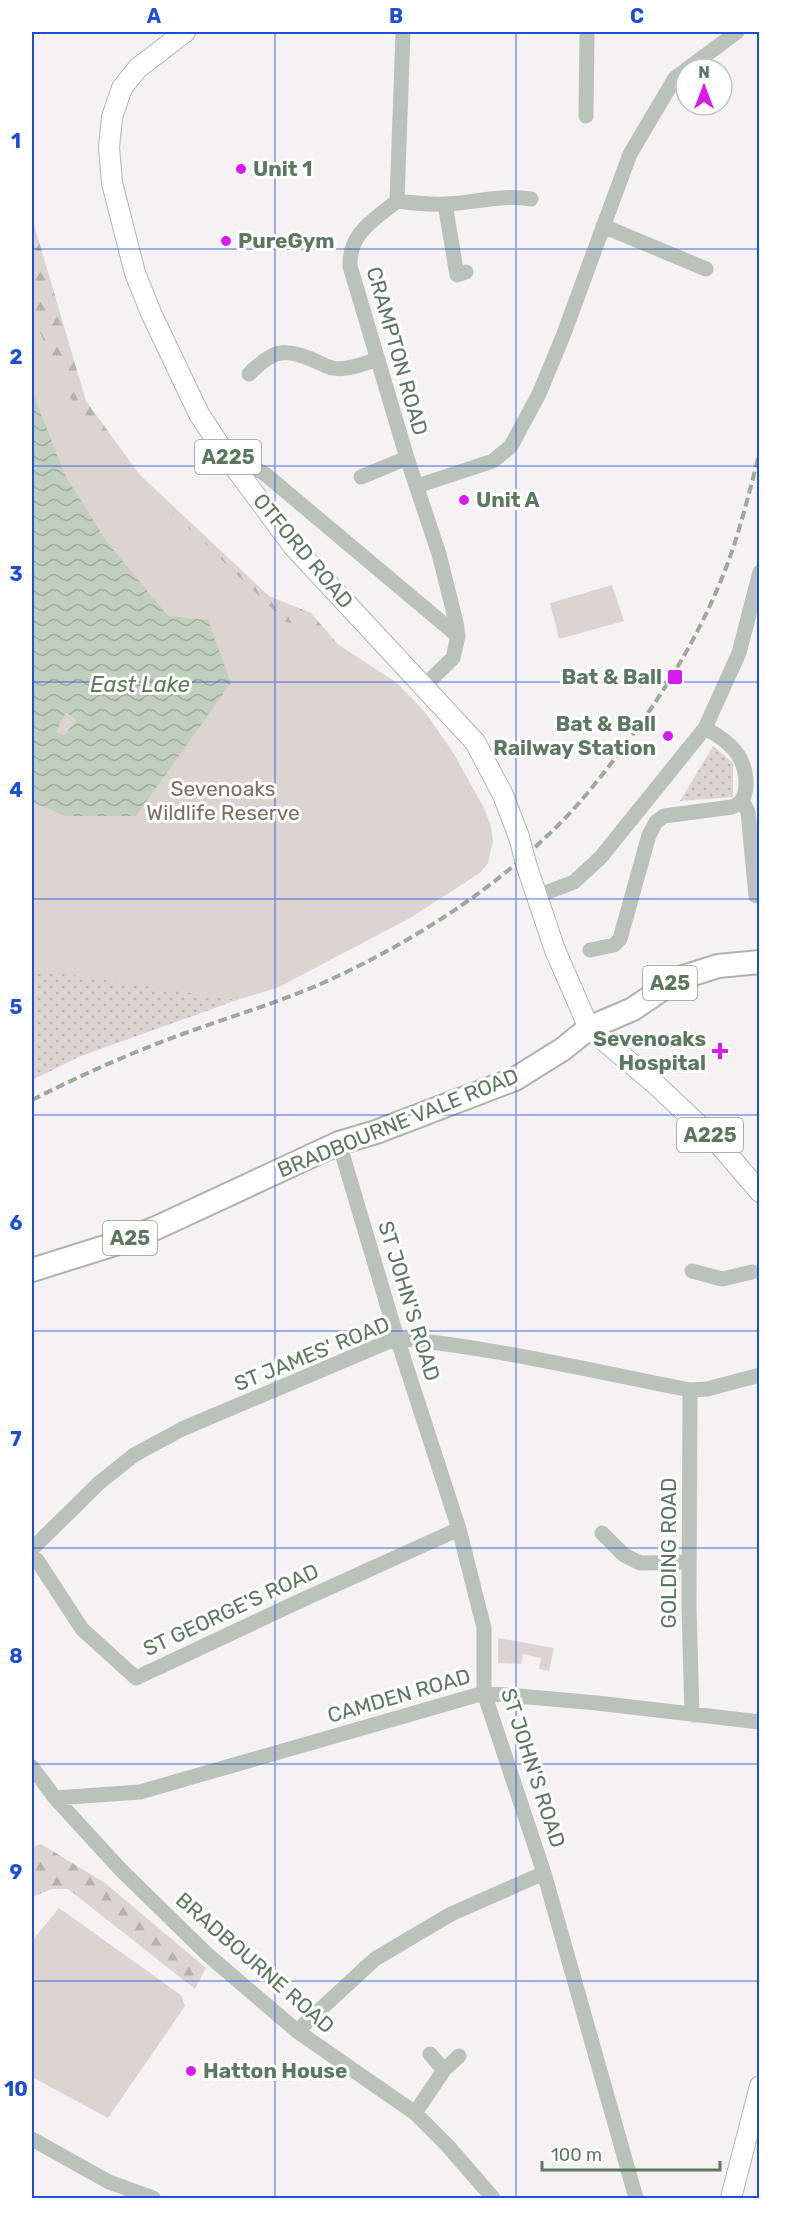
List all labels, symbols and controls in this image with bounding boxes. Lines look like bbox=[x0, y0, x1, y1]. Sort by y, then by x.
text: A bbox=[147, 4, 162, 28]
text: B bbox=[389, 4, 403, 28]
text: C bbox=[630, 4, 644, 28]
north arrow bbox=[674, 57, 734, 117]
text: N bbox=[698, 63, 710, 82]
text: 1 bbox=[11, 129, 21, 153]
place label: Unit 1 bbox=[253, 156, 312, 181]
marker: Unit 1 bbox=[234, 162, 248, 176]
place label: PureGym bbox=[238, 228, 334, 253]
marker: PureGym bbox=[219, 234, 233, 248]
street label: CRAMPTON ROAD bbox=[361, 264, 433, 438]
text: 2 bbox=[10, 345, 23, 369]
road number: A225 bbox=[195, 440, 261, 474]
place label: Unit A bbox=[476, 487, 540, 512]
street label: OTFORD ROAD bbox=[248, 488, 359, 613]
marker: Unit A bbox=[457, 493, 471, 507]
text: 3 bbox=[9, 562, 23, 586]
place label: Bat & Ball bbox=[561, 664, 662, 689]
marker: Bat & Ball bbox=[666, 668, 684, 686]
water label: East Lake bbox=[90, 671, 190, 698]
place label: Bat & Ball Railway Station bbox=[493, 711, 656, 760]
marker: Bat & Ball Railway Station bbox=[661, 729, 675, 743]
park label: Sevenoaks Wildlife Reserve bbox=[146, 776, 300, 825]
text: 4 bbox=[9, 778, 23, 802]
road number: A25 bbox=[643, 966, 697, 1000]
text: 5 bbox=[10, 995, 23, 1019]
place label: Sevenoaks Hospital bbox=[593, 1026, 706, 1075]
marker: Sevenoaks Hospital bbox=[711, 1042, 729, 1060]
street label: BRADBOURNE VALE ROAD bbox=[274, 1063, 522, 1182]
road number: A225 bbox=[677, 1118, 743, 1152]
text: 6 bbox=[9, 1211, 23, 1235]
street label: ST JOHN'S ROAD bbox=[373, 1218, 446, 1384]
road number: A25 bbox=[103, 1221, 157, 1255]
street label: ST JAMES' ROAD bbox=[231, 1311, 393, 1396]
text: 7 bbox=[10, 1427, 22, 1451]
street label: GOLDING ROAD bbox=[656, 1478, 681, 1628]
street label: ST GEORGE'S ROAD bbox=[139, 1558, 322, 1661]
text: 8 bbox=[9, 1644, 23, 1668]
street label: CAMDEN ROAD bbox=[324, 1663, 473, 1728]
street label: ST JOHN'S ROAD bbox=[496, 1685, 571, 1851]
text: 9 bbox=[10, 1860, 23, 1884]
street label: BRADBOURNE ROAD bbox=[171, 1887, 340, 2038]
place label: Hatton House bbox=[203, 2058, 347, 2083]
marker: Hatton House bbox=[184, 2064, 198, 2078]
text: 10 bbox=[4, 2077, 28, 2101]
scale bar bbox=[542, 2134, 720, 2172]
text: 100 m bbox=[551, 2144, 602, 2166]

